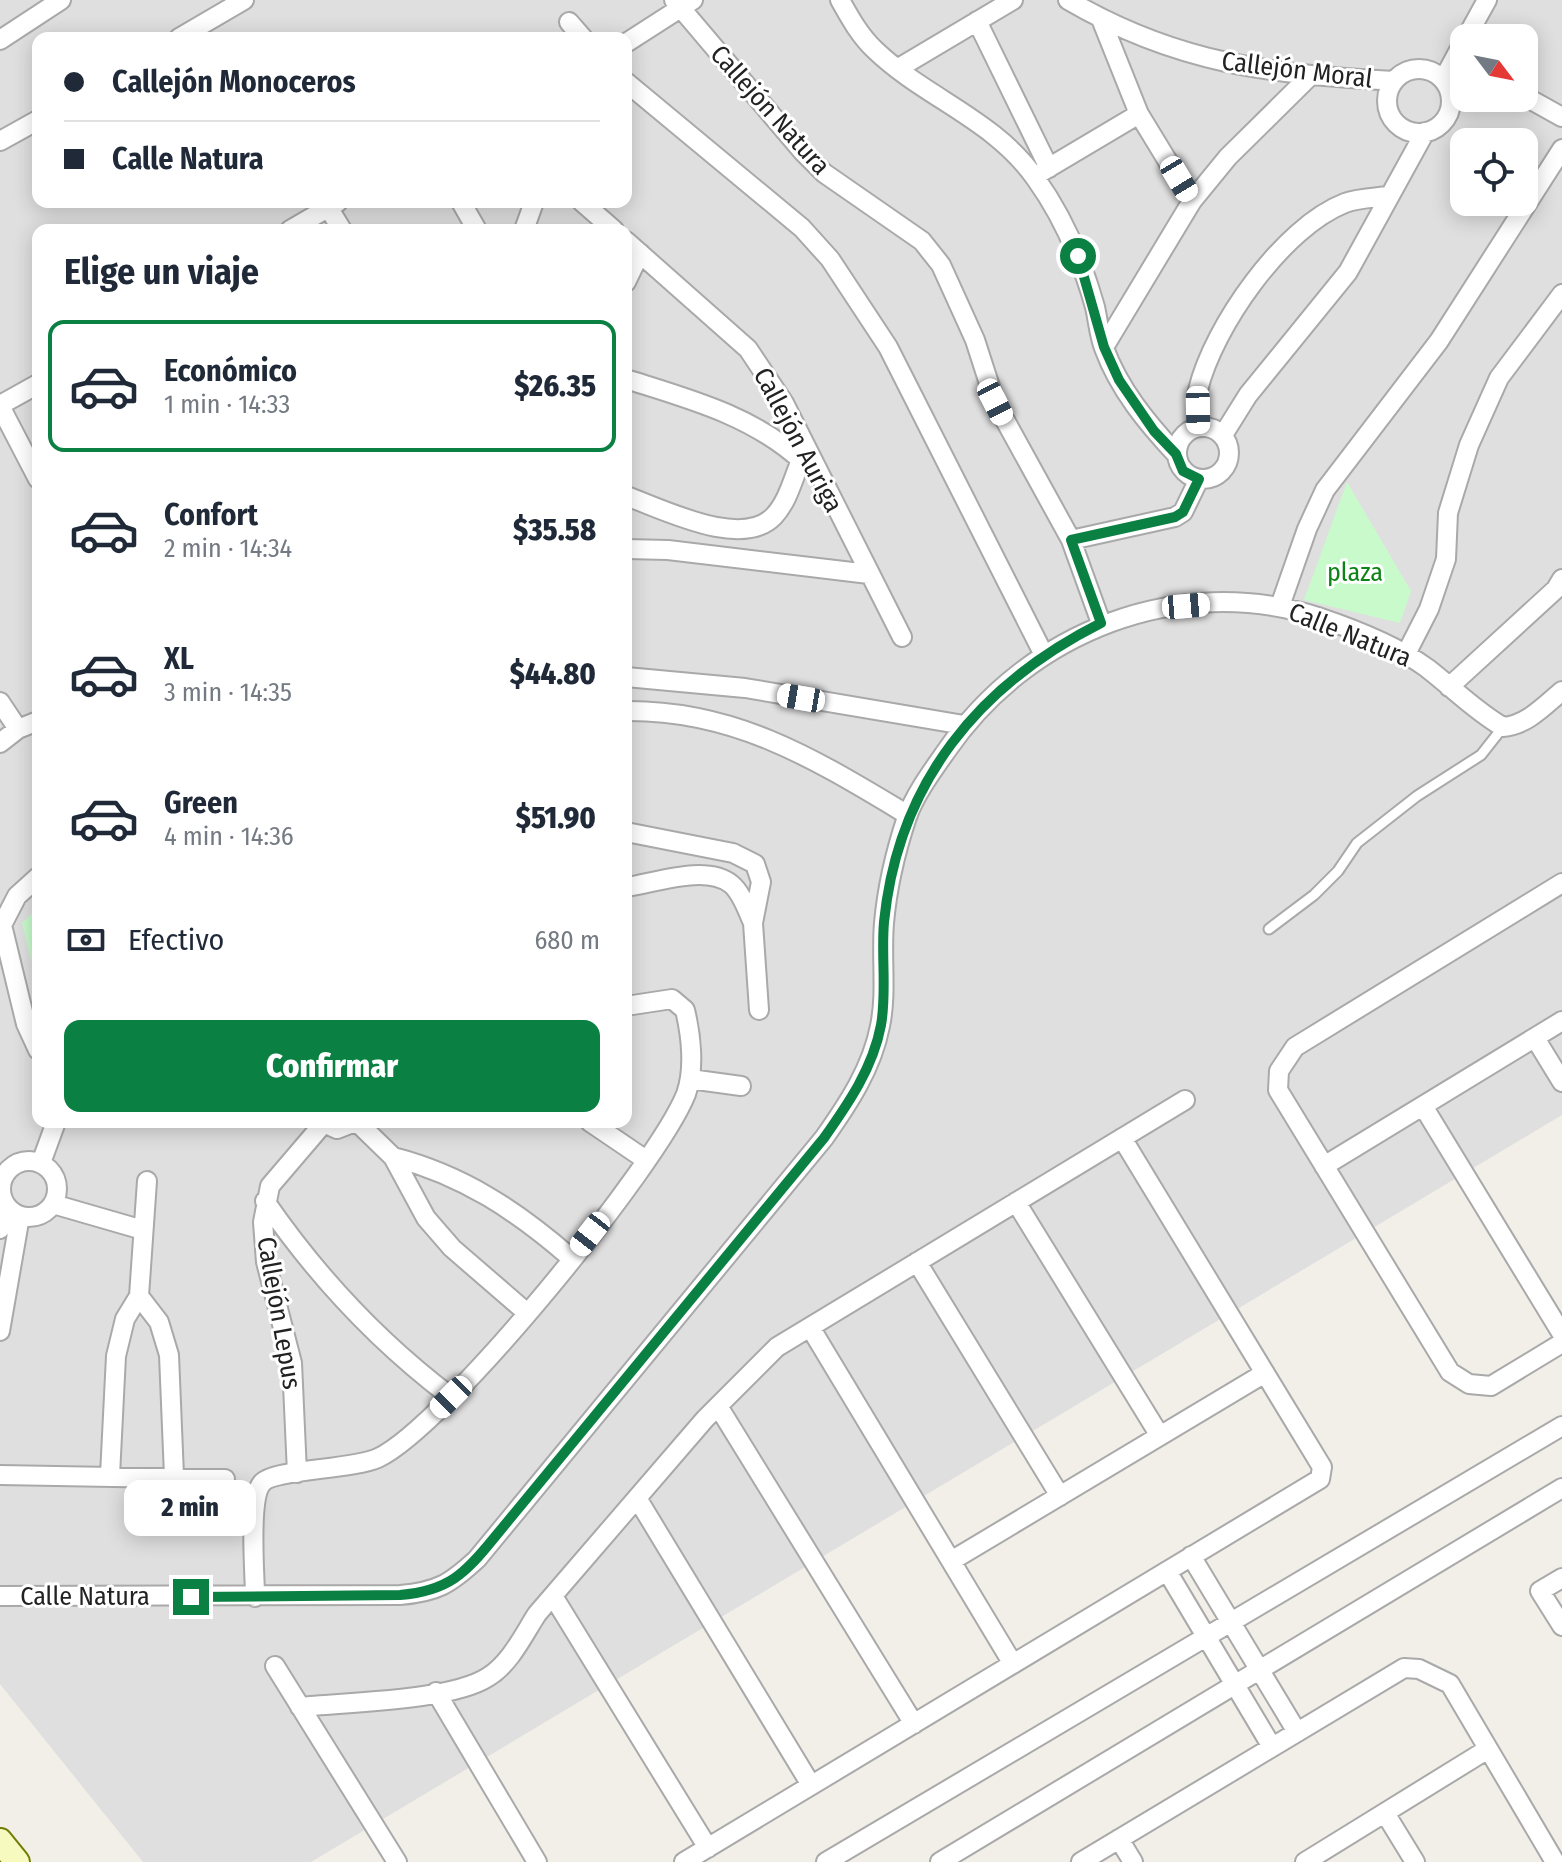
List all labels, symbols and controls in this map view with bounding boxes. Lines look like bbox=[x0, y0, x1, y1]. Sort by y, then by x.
north arrow bbox=[1450, 24, 1538, 112]
map controls bbox=[1450, 24, 1538, 216]
street label: Callejón Natura bbox=[704, 39, 836, 181]
street label: Callejón Moral bbox=[1220, 45, 1374, 95]
text: Callejón Monoceros bbox=[112, 64, 356, 100]
button: locate bbox=[1450, 128, 1538, 216]
text: Calle Natura bbox=[112, 141, 264, 177]
car bbox=[1156, 152, 1202, 206]
route start bbox=[1060, 238, 1096, 274]
text: Elige un viaje bbox=[64, 250, 259, 294]
icon: car bbox=[68, 350, 140, 422]
text: Económico bbox=[164, 353, 297, 389]
street label: Callejón Auriga bbox=[747, 362, 849, 518]
text: $26.35 bbox=[514, 368, 596, 404]
car bbox=[973, 375, 1017, 429]
car bbox=[1186, 386, 1210, 434]
text: 1 min · 14:33 bbox=[164, 389, 290, 420]
icon: car bbox=[68, 494, 140, 566]
text: Confort bbox=[164, 497, 258, 533]
text: $35.58 bbox=[513, 512, 596, 548]
text: 2 min · 14:34 bbox=[164, 533, 292, 564]
park label: plaza bbox=[1327, 557, 1383, 588]
car bbox=[1161, 592, 1211, 620]
street label: Calle Natura bbox=[1284, 596, 1416, 674]
icon: car bbox=[68, 638, 140, 710]
text: XL bbox=[164, 641, 194, 677]
text: $44.80 bbox=[510, 656, 596, 692]
text: 3 min · 14:35 bbox=[164, 677, 292, 708]
car bbox=[775, 682, 827, 714]
icon: car bbox=[68, 782, 140, 854]
text: Green bbox=[164, 785, 238, 821]
text: $51.90 bbox=[516, 800, 596, 836]
text: 4 min · 14:36 bbox=[164, 821, 294, 852]
icon: cash bbox=[64, 918, 108, 962]
text: Efectivo bbox=[128, 922, 224, 958]
text: 680 m bbox=[534, 925, 600, 956]
button: Confirmar bbox=[64, 1020, 600, 1112]
car bbox=[566, 1208, 614, 1260]
street label: Callejón Lepus bbox=[250, 1234, 308, 1392]
car bbox=[426, 1372, 476, 1422]
callout: 2 min bbox=[125, 1481, 257, 1537]
text: 2 min bbox=[161, 1492, 219, 1523]
route end bbox=[173, 1579, 209, 1615]
street label: Calle Natura bbox=[20, 1581, 150, 1612]

